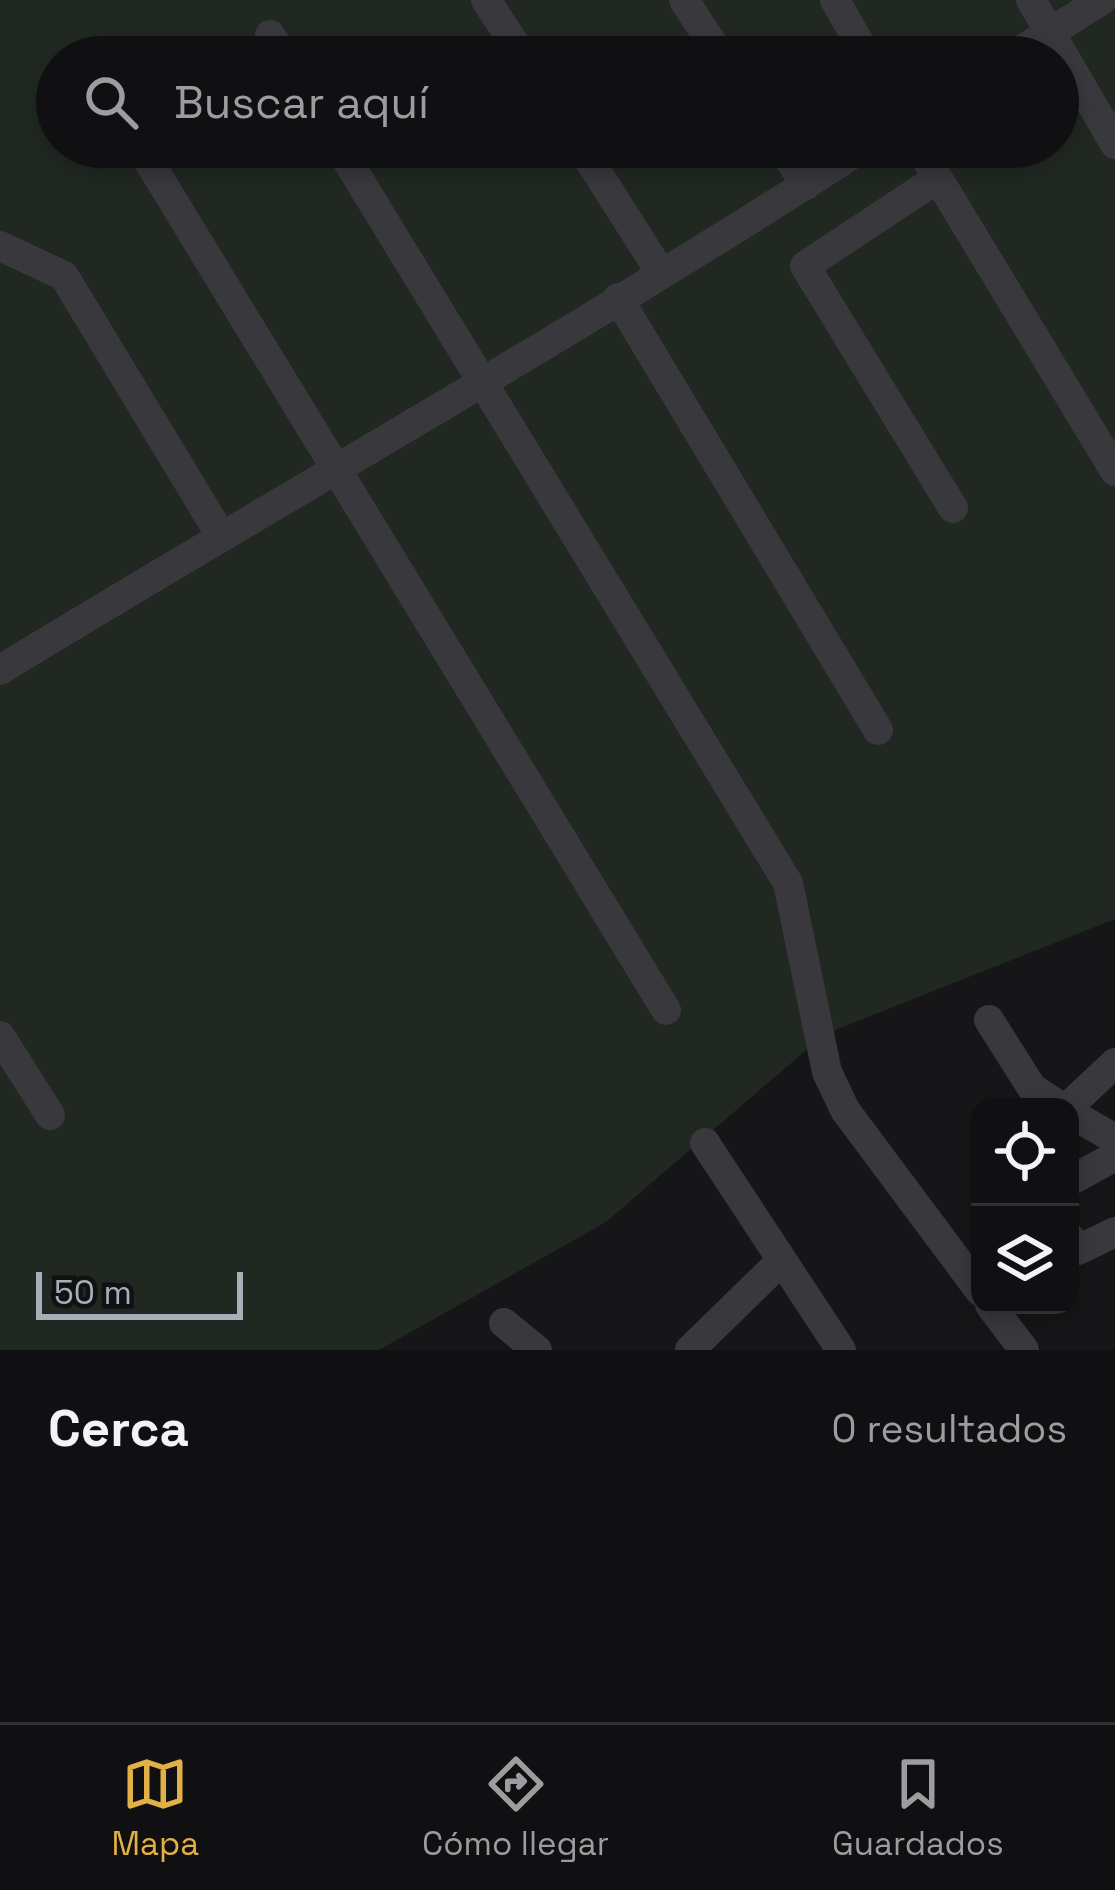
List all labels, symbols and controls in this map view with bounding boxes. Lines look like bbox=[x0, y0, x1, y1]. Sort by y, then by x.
search box bbox=[36, 36, 1079, 168]
icon: search bbox=[78, 69, 144, 135]
text: Buscar aquí bbox=[174, 74, 429, 131]
map controls bbox=[971, 1098, 1079, 1314]
button: locate bbox=[971, 1098, 1079, 1206]
button: layers bbox=[971, 1206, 1079, 1314]
scale bar bbox=[36, 1266, 243, 1319]
text: 50 m bbox=[54, 1272, 132, 1314]
text: Cerca bbox=[48, 1396, 189, 1461]
text: 0 resultados bbox=[831, 1404, 1067, 1453]
tab: Mapa bbox=[111, 1751, 199, 1865]
tab: Cómo llegar bbox=[422, 1751, 609, 1865]
tab: Guardados bbox=[832, 1751, 1004, 1865]

